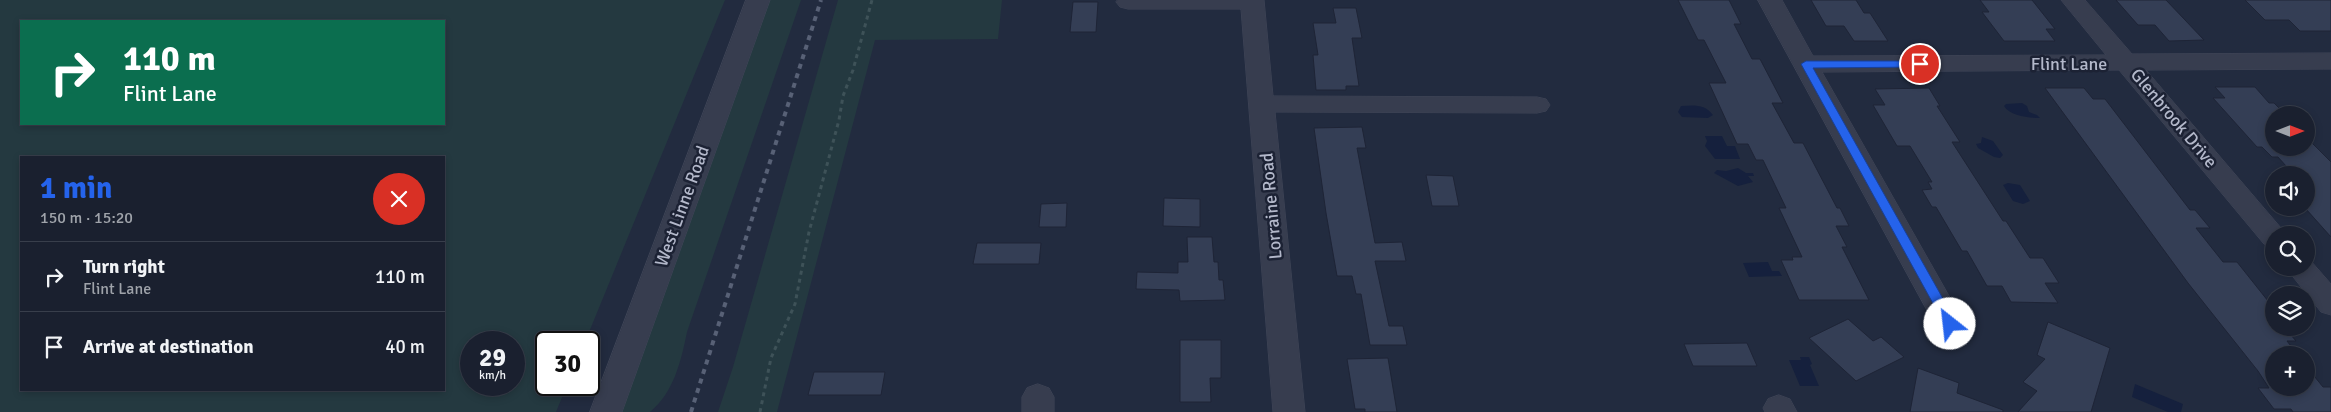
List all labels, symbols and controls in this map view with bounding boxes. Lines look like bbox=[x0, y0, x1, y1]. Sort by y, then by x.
text: 110 m bbox=[123, 37, 216, 80]
icon: right bbox=[40, 40, 105, 105]
pin bbox=[1899, 43, 1941, 85]
icon: arrive bbox=[1906, 50, 1934, 78]
street label: Flint Lane bbox=[2031, 53, 2107, 75]
street label: Glenbrook Drive bbox=[2126, 64, 2222, 172]
text: Flint Lane bbox=[123, 80, 217, 107]
north arrow bbox=[2265, 106, 2315, 156]
map controls bbox=[2265, 106, 2315, 396]
street label: West Linne Road bbox=[650, 143, 714, 269]
street label: Lorraine Road bbox=[1255, 152, 1287, 260]
button: sound bbox=[2265, 166, 2315, 216]
text: 1 min bbox=[40, 170, 112, 207]
button: close bbox=[373, 173, 425, 225]
text: 150 m · 15:20 bbox=[40, 208, 133, 228]
button: search bbox=[2265, 226, 2315, 276]
text: Turn right bbox=[83, 255, 165, 279]
icon: right bbox=[40, 263, 68, 291]
text: 110 m bbox=[375, 265, 425, 289]
text: Flint Lane bbox=[83, 279, 151, 299]
button: layers bbox=[2265, 286, 2315, 336]
position arrow bbox=[1923, 297, 1975, 349]
speed limit sign: 30 bbox=[535, 331, 600, 396]
icon: arrive bbox=[40, 333, 68, 361]
text: Arrive at destination bbox=[83, 335, 254, 359]
text: 40 m bbox=[385, 335, 425, 359]
text: 29 bbox=[479, 342, 506, 373]
button: + bbox=[2265, 346, 2315, 396]
text: km/h bbox=[479, 368, 506, 383]

